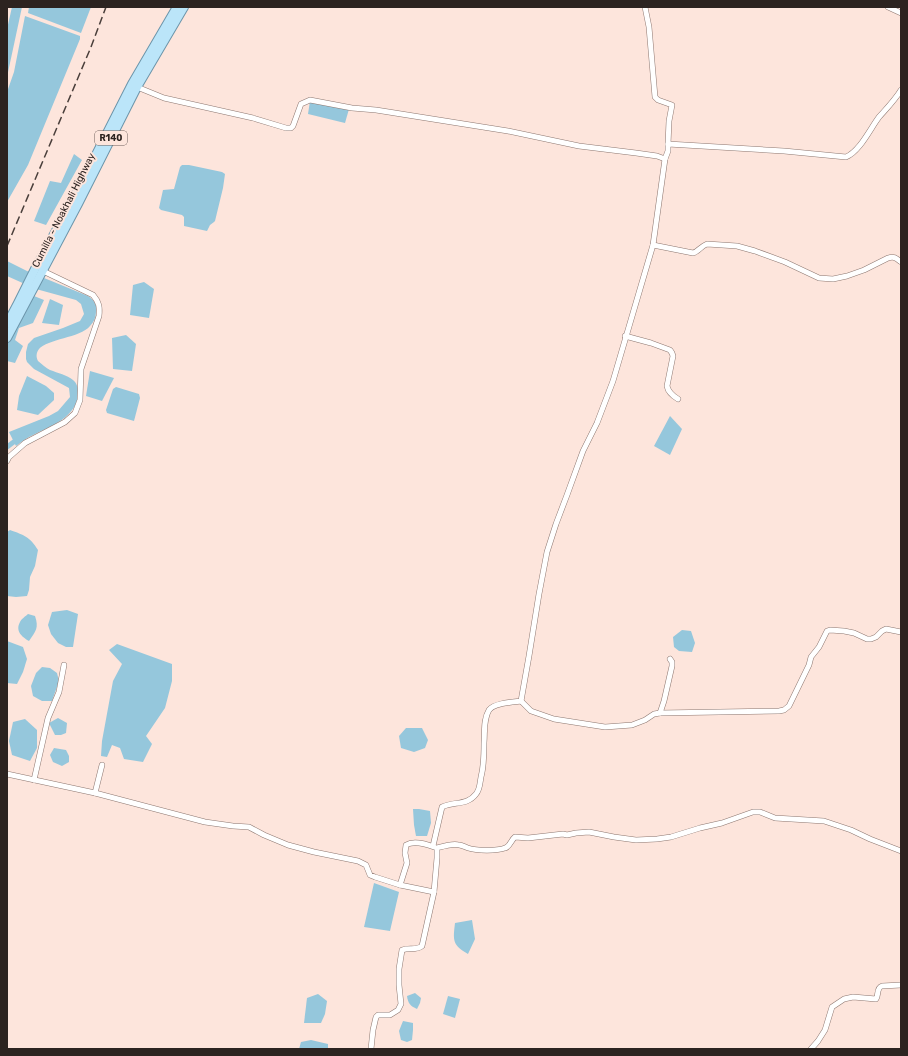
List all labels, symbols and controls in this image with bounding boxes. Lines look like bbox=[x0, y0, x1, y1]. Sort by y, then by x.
road number: R140 bbox=[95, 131, 127, 145]
street label: Cumilla - Noakhali Highway bbox=[30, 151, 98, 270]

